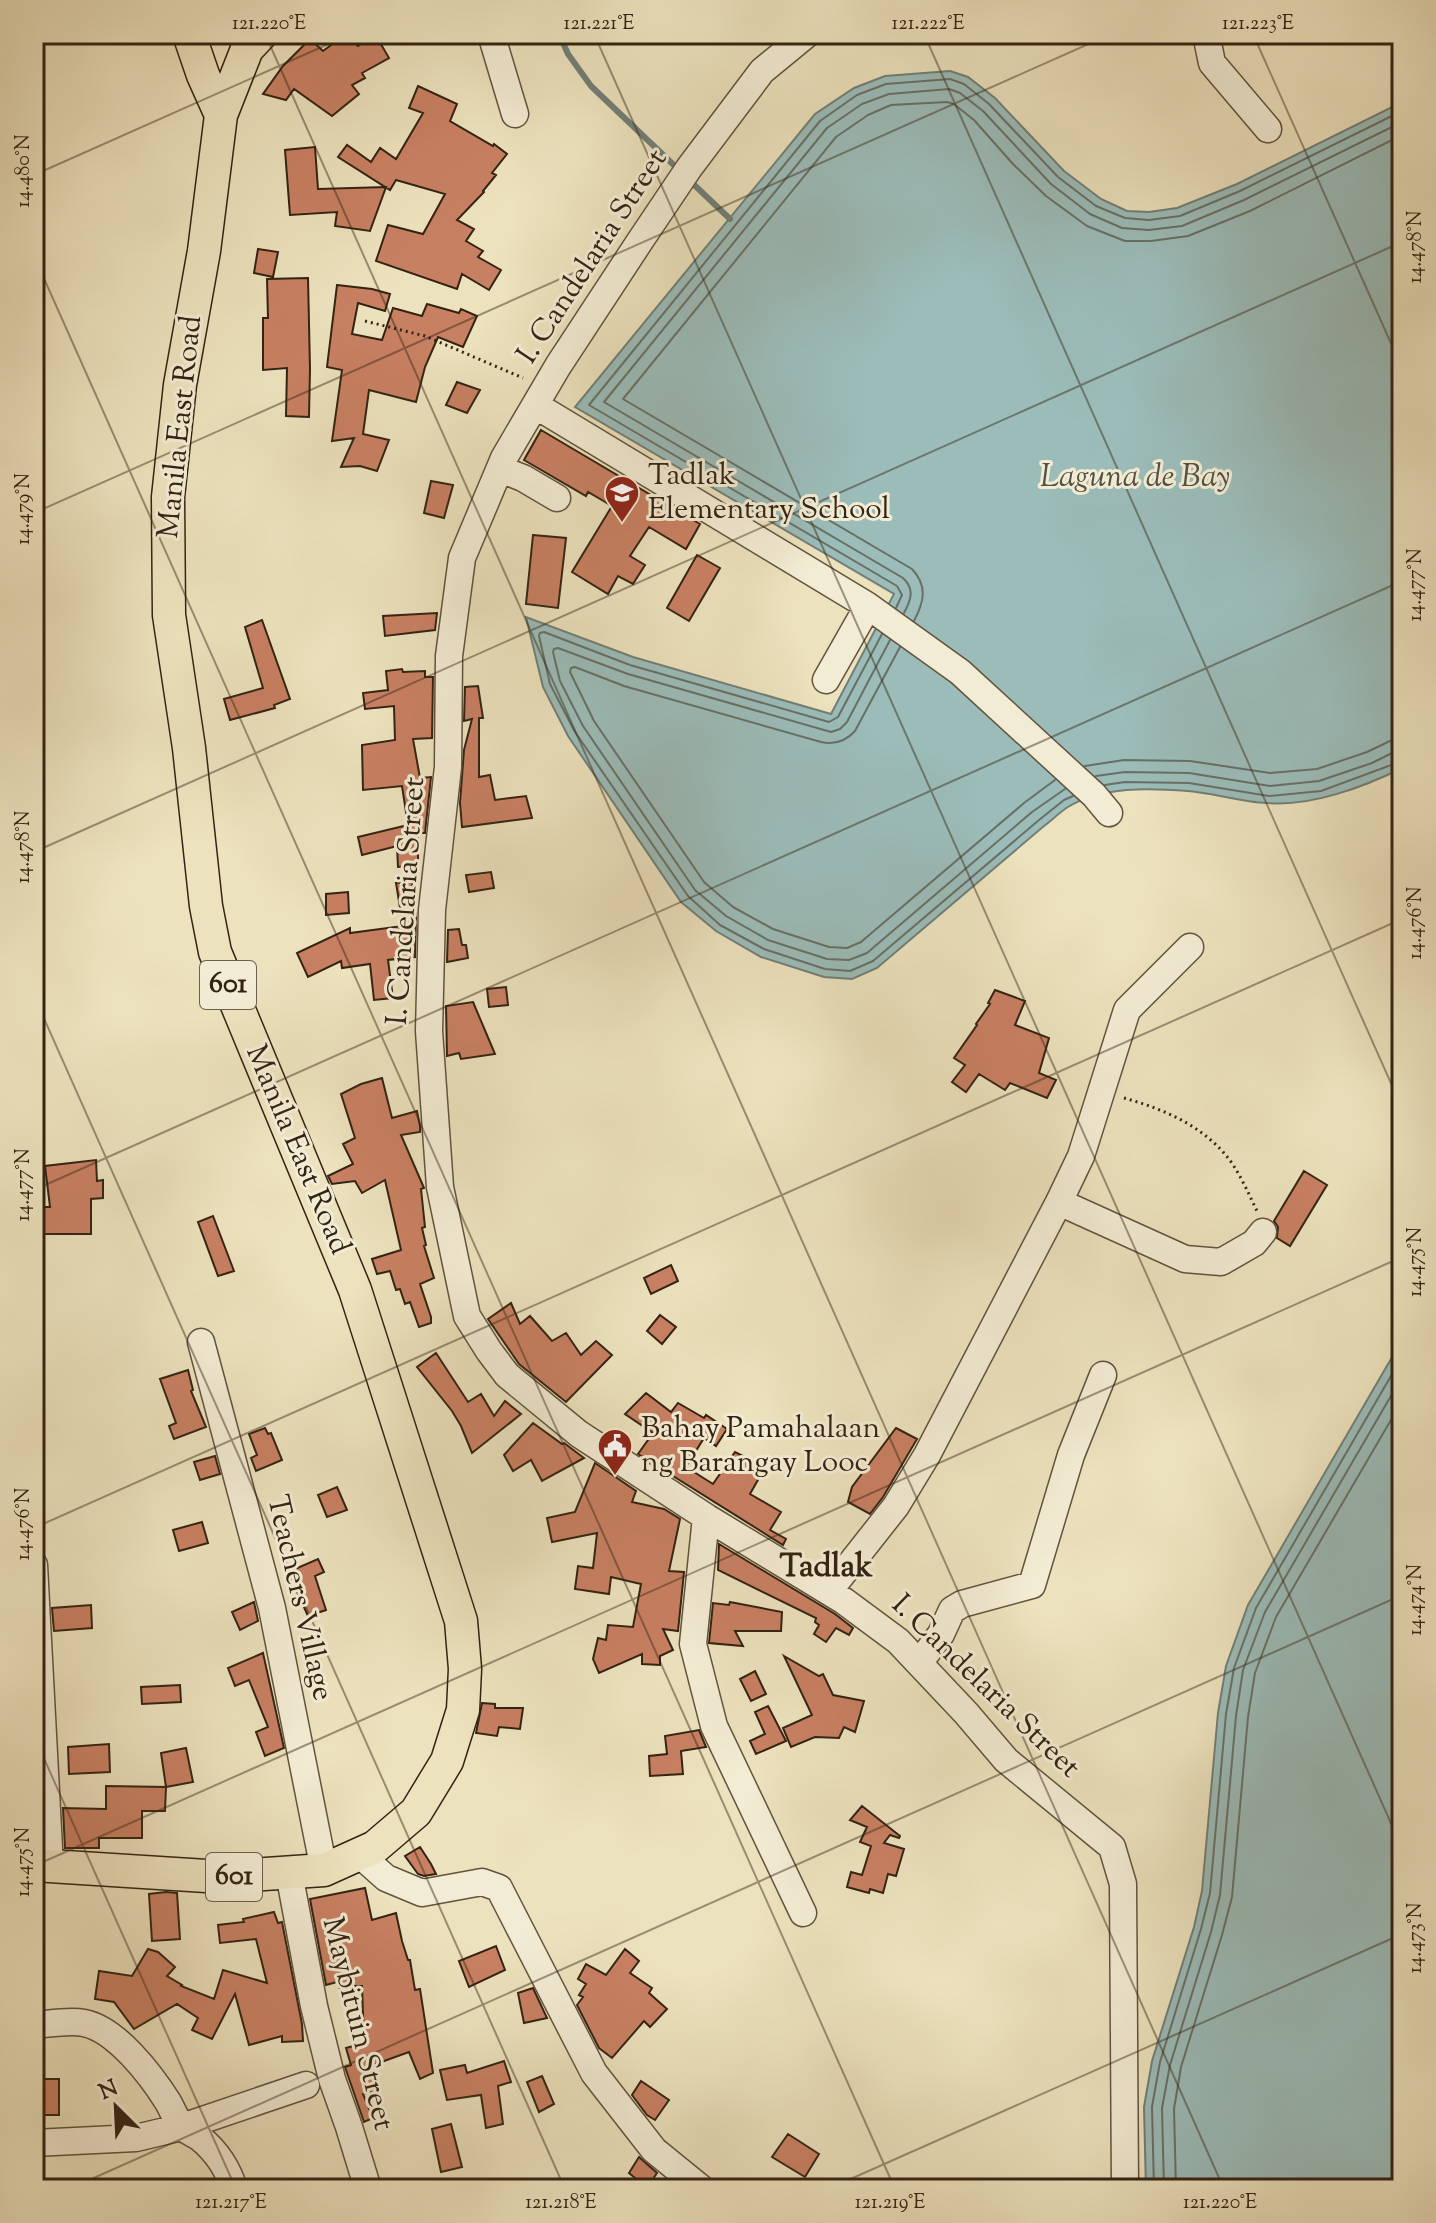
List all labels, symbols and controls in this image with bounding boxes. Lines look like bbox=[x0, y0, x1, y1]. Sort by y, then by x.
text: 121.220°E bbox=[232, 10, 306, 39]
text: 121.221°E bbox=[564, 10, 634, 39]
text: 121.222°E bbox=[892, 10, 964, 39]
text: 121.223°E bbox=[1222, 10, 1294, 39]
text: 14.480°N bbox=[10, 134, 39, 208]
street label: I. Candelaria Street bbox=[507, 141, 679, 373]
text: 14.478°N bbox=[1402, 210, 1431, 284]
street label: Manila East Road bbox=[148, 313, 214, 541]
place label: Tadlak Elementary School bbox=[648, 455, 890, 532]
water label: Laguna de Bay bbox=[1040, 455, 1230, 501]
text: 14.479°N bbox=[10, 473, 39, 545]
school or university icon: Tadlak Elementary School bbox=[603, 474, 641, 524]
text: 14.477°N bbox=[1402, 548, 1431, 622]
street label: I. Candelaria Street bbox=[377, 776, 437, 1026]
text: 14.478°N bbox=[10, 810, 39, 884]
text: 14.476°N bbox=[1402, 886, 1431, 960]
road number: 601 bbox=[200, 961, 256, 1009]
street label: Manila East Road bbox=[233, 1038, 361, 1262]
text: 14.477°N bbox=[10, 1148, 39, 1222]
text: 14.475°N bbox=[1402, 1227, 1431, 1297]
place label: Bahay Pamahalaan ng Barangay Looc bbox=[641, 1408, 881, 1485]
public building icon: Bahay Pamahalaan ng Barangay Looc bbox=[596, 1427, 634, 1477]
text: 14.476°N bbox=[10, 1487, 39, 1561]
street label: Teachers Village bbox=[254, 1491, 344, 1705]
district label: Tadlak bbox=[779, 1545, 873, 1591]
text: 14.474°N bbox=[1402, 1564, 1431, 1636]
street label: I. Candelaria Street bbox=[881, 1585, 1089, 1789]
text: 14.475°N bbox=[10, 1827, 39, 1897]
road number: 601 bbox=[206, 1853, 262, 1901]
text: 14.473°N bbox=[1402, 1902, 1431, 1974]
street label: Maybituin Street bbox=[310, 1913, 404, 2135]
north arrow bbox=[76, 2067, 156, 2147]
text: N bbox=[95, 2073, 124, 2110]
text: 121.217°E bbox=[195, 2189, 267, 2218]
text: 121.218°E bbox=[525, 2189, 597, 2218]
text: 121.219°E bbox=[855, 2189, 925, 2218]
text: 121.220°E bbox=[1183, 2189, 1257, 2218]

